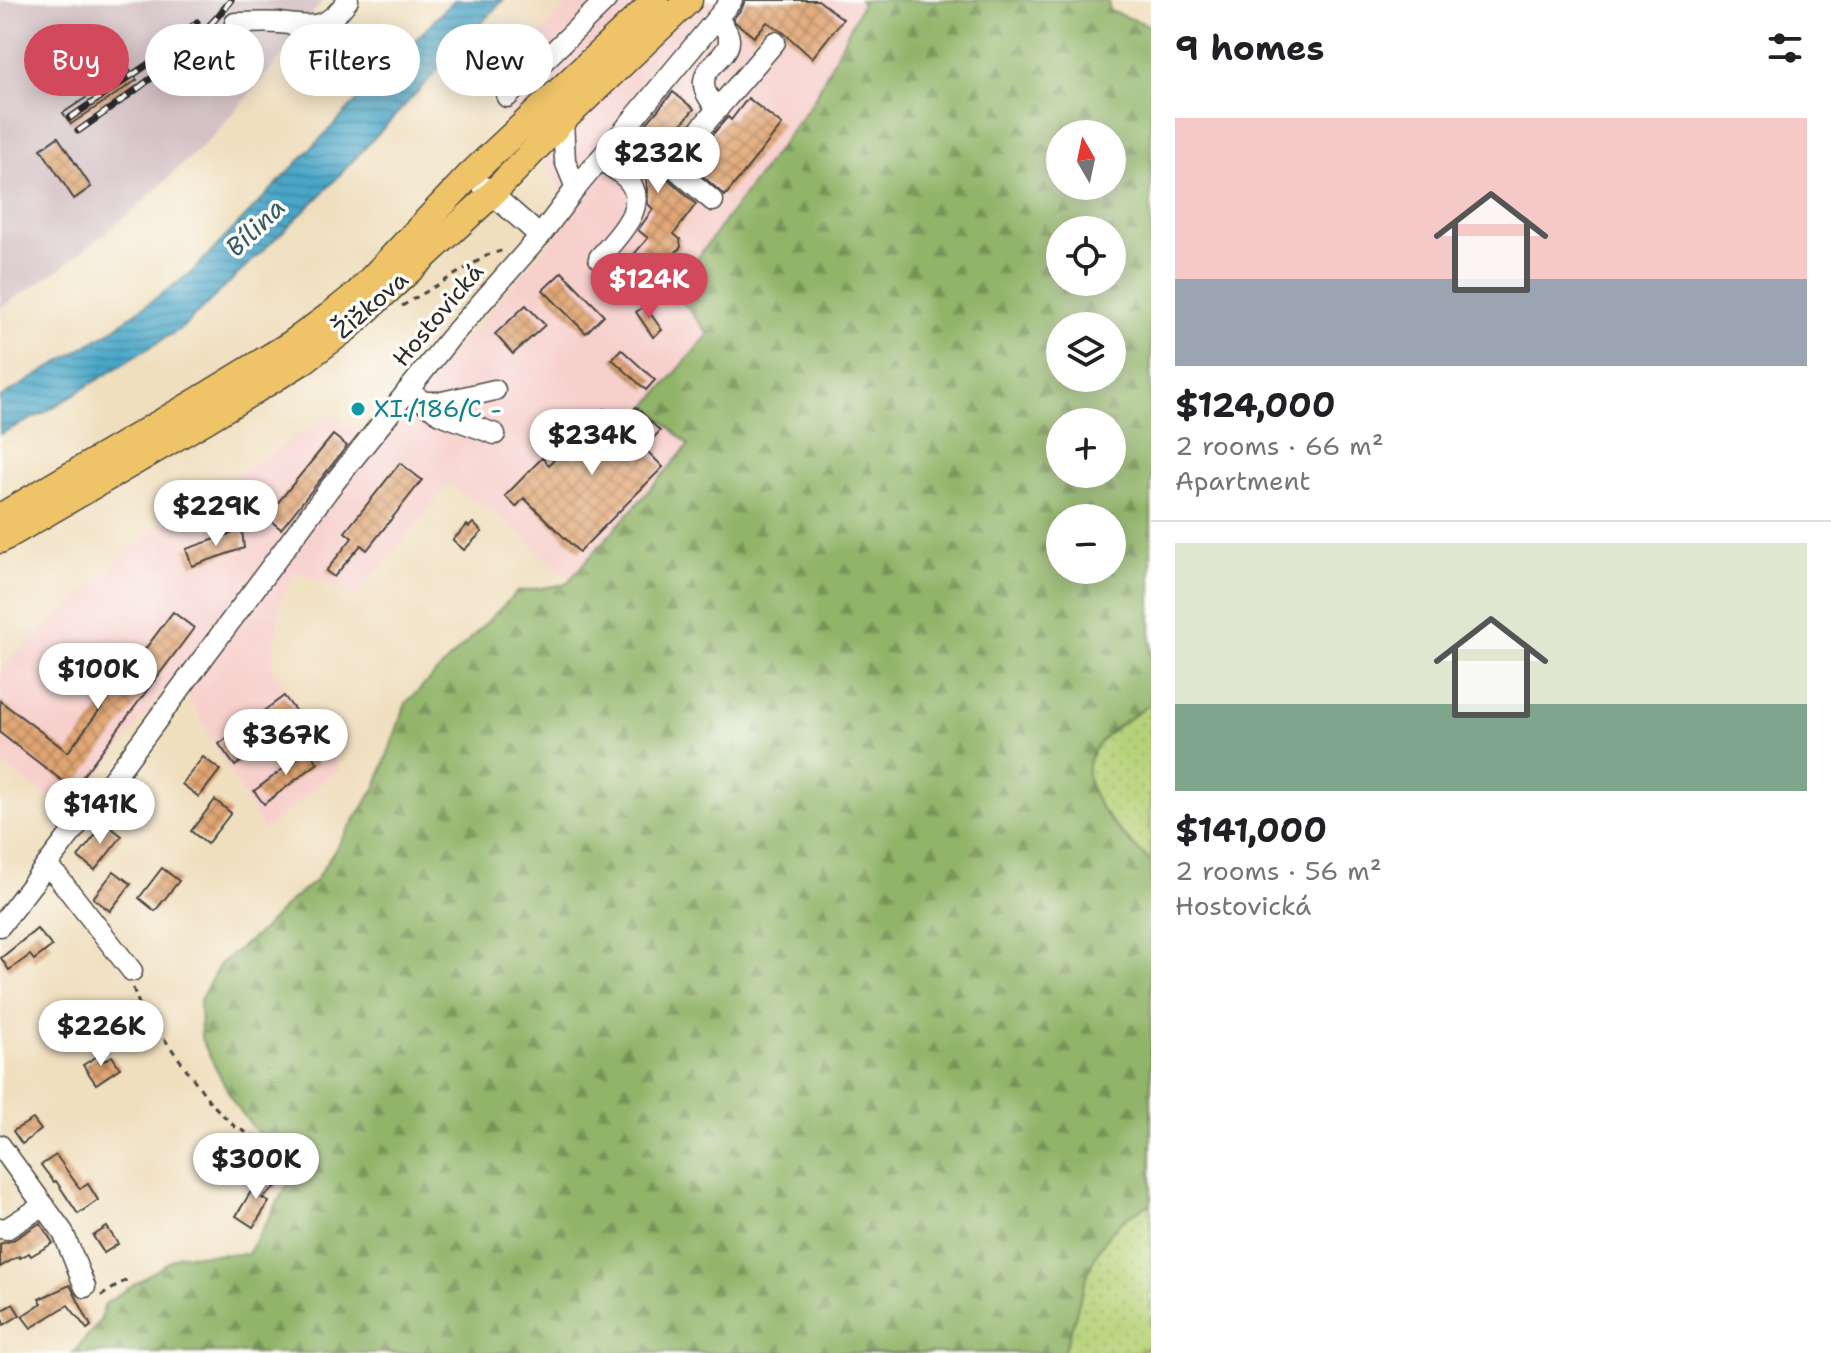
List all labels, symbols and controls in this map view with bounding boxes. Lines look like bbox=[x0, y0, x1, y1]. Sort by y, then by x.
chip: Buy bbox=[24, 24, 129, 96]
chip: Rent bbox=[145, 24, 264, 96]
chip: Filters bbox=[280, 24, 420, 96]
chip: New bbox=[436, 24, 553, 96]
text: 9 homes bbox=[1175, 25, 1324, 71]
icon: filters bbox=[1763, 26, 1807, 70]
north arrow bbox=[1046, 120, 1126, 200]
map controls bbox=[1046, 120, 1126, 584]
pin: $232K bbox=[602, 127, 714, 195]
text: $232K bbox=[614, 135, 702, 170]
icon: home bbox=[1419, 170, 1563, 314]
water label: Bílina bbox=[217, 190, 293, 264]
button: locate bbox=[1046, 216, 1126, 296]
pin: $124K bbox=[593, 253, 705, 321]
street label: Hostovická bbox=[385, 256, 491, 373]
text: $124K bbox=[608, 261, 690, 296]
street label: Žižkova bbox=[327, 264, 415, 346]
button: layers bbox=[1046, 312, 1126, 392]
text: $124,000 bbox=[1175, 382, 1336, 428]
place label: XI./186/C - bbox=[374, 393, 502, 425]
marker: XI./186/C - bbox=[349, 400, 367, 418]
button: + bbox=[1046, 408, 1126, 488]
pin: $234K bbox=[536, 409, 648, 477]
text: $234K bbox=[547, 417, 637, 452]
text: 2 rooms · 66 m² bbox=[1175, 428, 1384, 463]
text: Apartment bbox=[1175, 463, 1311, 498]
pin: $229K bbox=[160, 480, 272, 548]
text: $229K bbox=[172, 488, 260, 523]
button: − bbox=[1046, 504, 1126, 584]
icon: home bbox=[1419, 595, 1563, 739]
pin: $100K bbox=[42, 643, 154, 711]
text: $100K bbox=[57, 651, 139, 686]
pin: $367K bbox=[230, 709, 342, 777]
text: $367K bbox=[242, 717, 330, 752]
pin: $141K bbox=[44, 778, 156, 846]
text: $141K bbox=[63, 786, 137, 821]
text: $141,000 bbox=[1175, 807, 1327, 853]
text: 2 rooms · 56 m² bbox=[1175, 853, 1382, 888]
text: Hostovická bbox=[1175, 888, 1311, 923]
pin: $226K bbox=[45, 1000, 157, 1068]
text: $226K bbox=[57, 1008, 145, 1043]
pin: $300K bbox=[200, 1133, 312, 1201]
text: $300K bbox=[211, 1141, 301, 1176]

